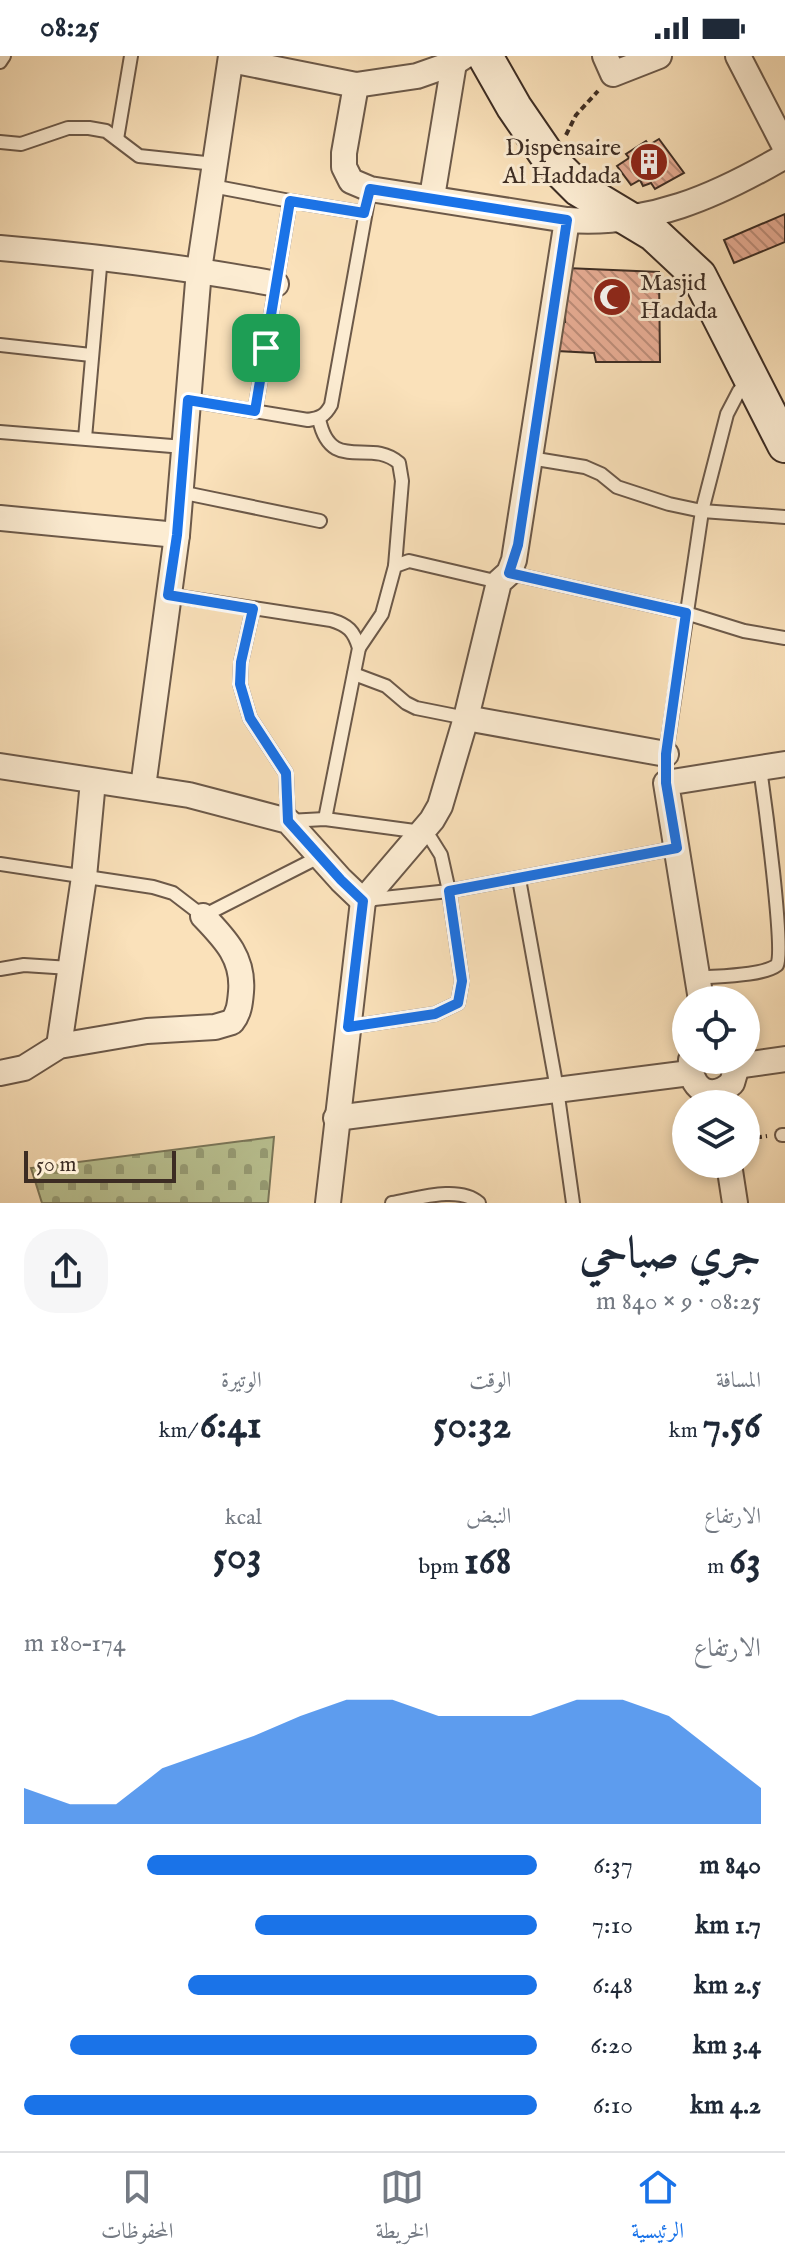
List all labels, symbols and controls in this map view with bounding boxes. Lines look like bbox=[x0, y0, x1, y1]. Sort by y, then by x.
text: 08:25 bbox=[40, 9, 99, 47]
place label: Dispensaire Al Haddada bbox=[502, 133, 622, 192]
building icon: Dispensaire Al Haddada bbox=[628, 141, 670, 183]
place label: Masjid Hadada bbox=[640, 268, 718, 327]
mosque icon: Masjid Hadada bbox=[591, 276, 633, 318]
pin bbox=[232, 314, 300, 382]
icon: arrive bbox=[244, 326, 288, 370]
map controls bbox=[672, 986, 760, 1178]
button: locate bbox=[672, 986, 760, 1074]
button: layers bbox=[672, 1090, 760, 1178]
scale bar bbox=[24, 1147, 176, 1183]
text: 50 m bbox=[36, 1151, 77, 1179]
text: جري صباحي bbox=[580, 1227, 761, 1283]
button: share bbox=[24, 1229, 108, 1313]
text: 08:25 · 9 × 840 m bbox=[596, 1285, 761, 1318]
text: الوتيرة bbox=[221, 1367, 262, 1395]
text: الوقت bbox=[469, 1367, 511, 1395]
text: المسافة bbox=[716, 1367, 761, 1395]
text: 6:41 bbox=[200, 1401, 262, 1452]
text: 50:32 bbox=[433, 1401, 511, 1452]
text: 7.56 bbox=[702, 1401, 761, 1452]
text: /km bbox=[159, 1417, 200, 1445]
text: km bbox=[669, 1417, 702, 1445]
text: النبض bbox=[466, 1503, 511, 1531]
text: الارتفاع bbox=[704, 1503, 761, 1531]
text: kcal bbox=[225, 1504, 262, 1532]
text: 503 bbox=[213, 1532, 262, 1583]
text: 168 bbox=[464, 1537, 511, 1588]
text: 63 bbox=[729, 1537, 761, 1588]
text: bpm bbox=[418, 1553, 464, 1581]
text: m bbox=[707, 1553, 729, 1581]
text: 174–180 m bbox=[24, 1627, 126, 1660]
text: الارتفاع bbox=[694, 1632, 761, 1665]
text: 6:37 bbox=[593, 1849, 633, 1882]
text: 840 m bbox=[700, 1849, 761, 1882]
text: 7:10 bbox=[592, 1909, 633, 1942]
text: 1.7 km bbox=[695, 1909, 761, 1942]
text: 6:48 bbox=[592, 1969, 633, 2002]
text: 2.5 km bbox=[694, 1969, 761, 2002]
text: 6:20 bbox=[590, 2029, 633, 2062]
text: 3.4 km bbox=[693, 2029, 761, 2062]
text: 6:10 bbox=[593, 2089, 633, 2122]
text: 4.2 km bbox=[690, 2089, 761, 2122]
tab: المحفوظات bbox=[101, 2165, 174, 2252]
tab: الخريطة bbox=[376, 2165, 429, 2252]
tab: الرئيسية bbox=[631, 2165, 684, 2252]

